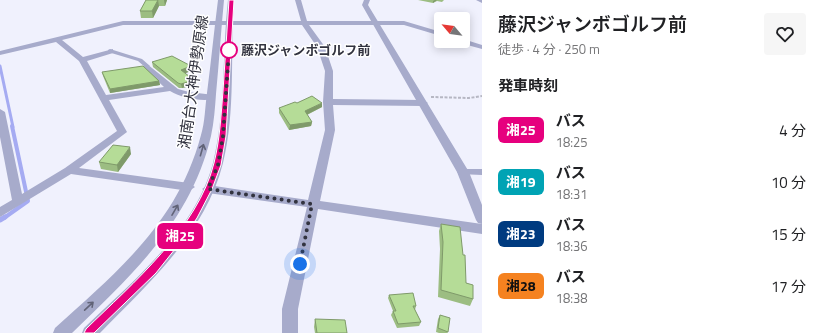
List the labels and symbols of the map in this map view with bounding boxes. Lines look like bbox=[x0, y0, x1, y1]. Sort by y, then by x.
north arrow bbox=[434, 12, 470, 48]
street label: 湘南台大神伊勢原線 bbox=[172, 14, 214, 150]
place label: 藤沢ジャンボゴルフ前 bbox=[241, 40, 370, 60]
marker: 藤沢ジャンボゴルフ前 bbox=[220, 41, 238, 59]
one-way arrow bbox=[199, 144, 206, 157]
one-way arrow bbox=[172, 204, 180, 216]
line badge: 湘25 bbox=[157, 223, 203, 249]
your location bbox=[290, 254, 310, 274]
one-way arrow bbox=[84, 301, 94, 311]

